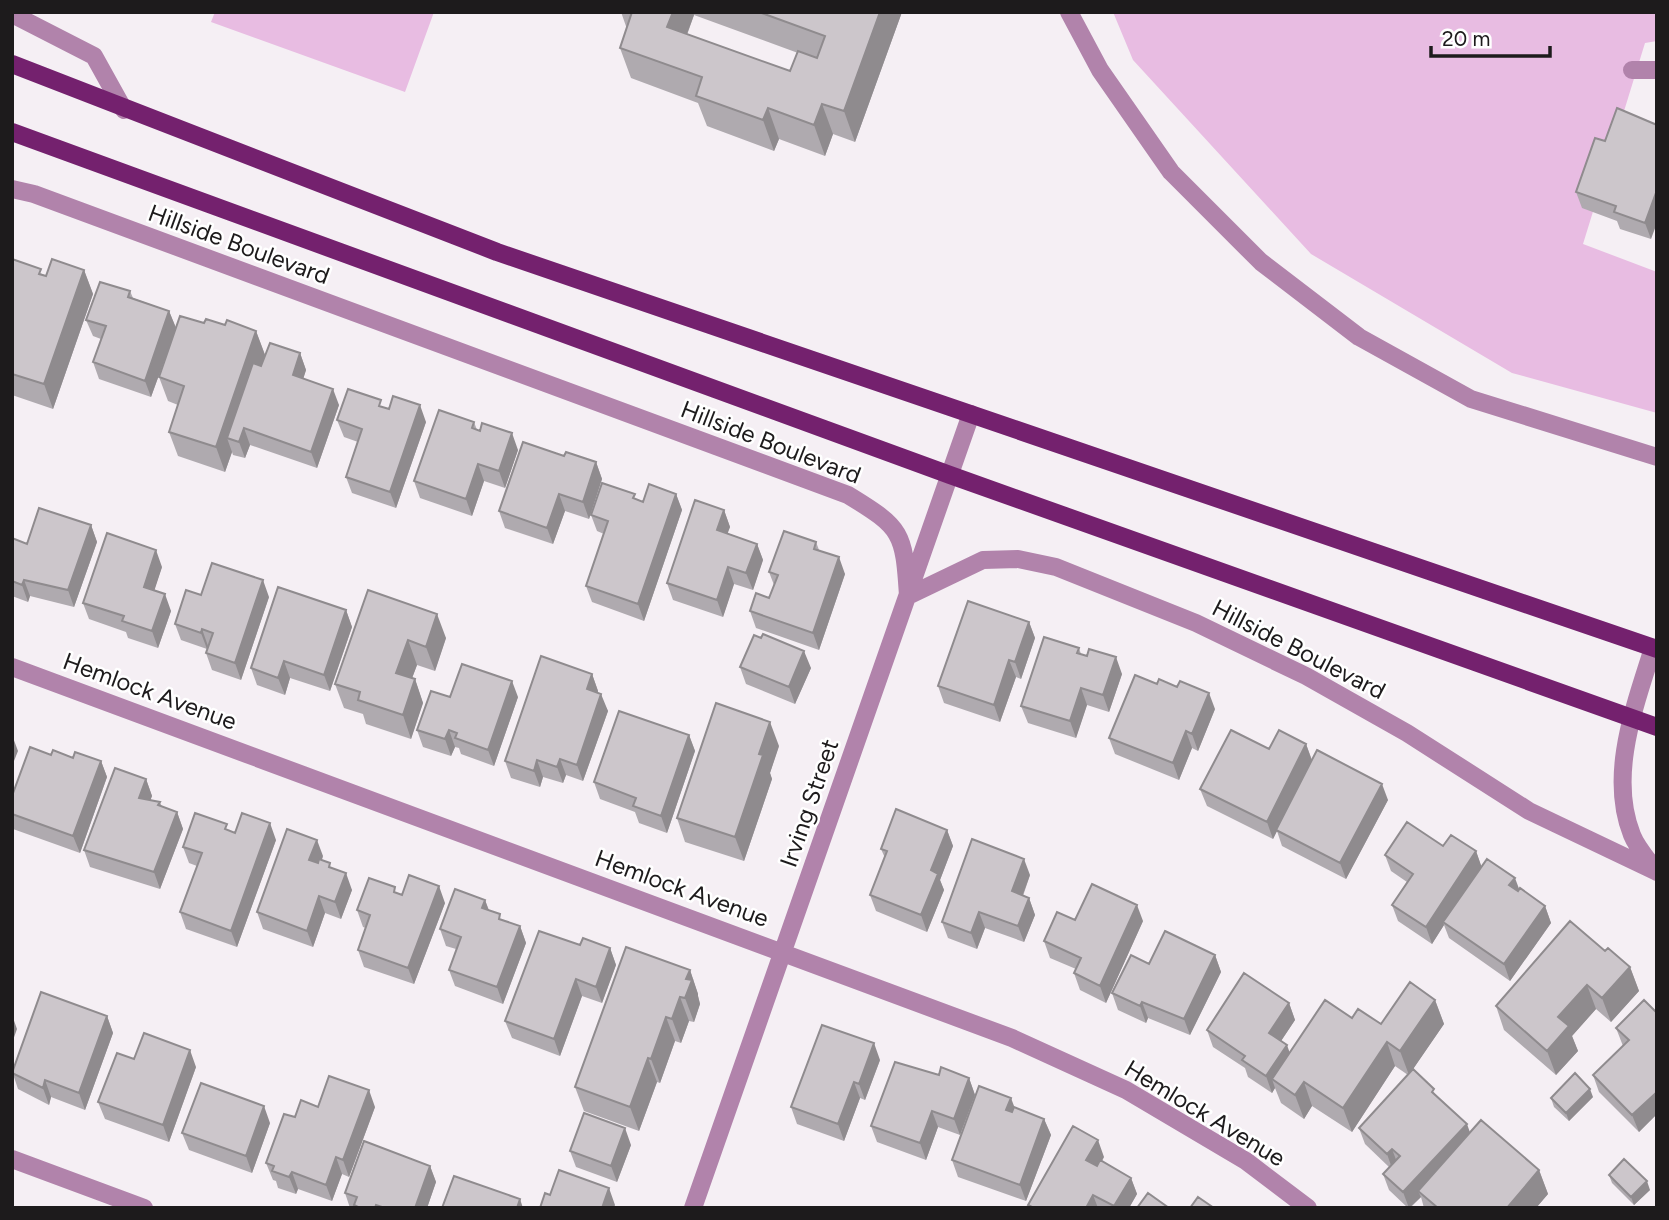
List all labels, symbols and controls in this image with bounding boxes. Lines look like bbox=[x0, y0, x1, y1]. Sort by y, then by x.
scale bar bbox=[1431, 14, 1550, 58]
text: 20 m bbox=[1442, 26, 1490, 51]
street label: Hillside Boulevard bbox=[144, 198, 334, 290]
street label: Hillside Boulevard bbox=[677, 394, 865, 490]
street label: Hillside Boulevard bbox=[1207, 593, 1391, 705]
street label: Hemlock Avenue bbox=[59, 646, 241, 736]
street label: Irving Street bbox=[774, 735, 844, 871]
street label: Hemlock Avenue bbox=[591, 843, 773, 933]
street label: Hemlock Avenue bbox=[1119, 1054, 1291, 1172]

